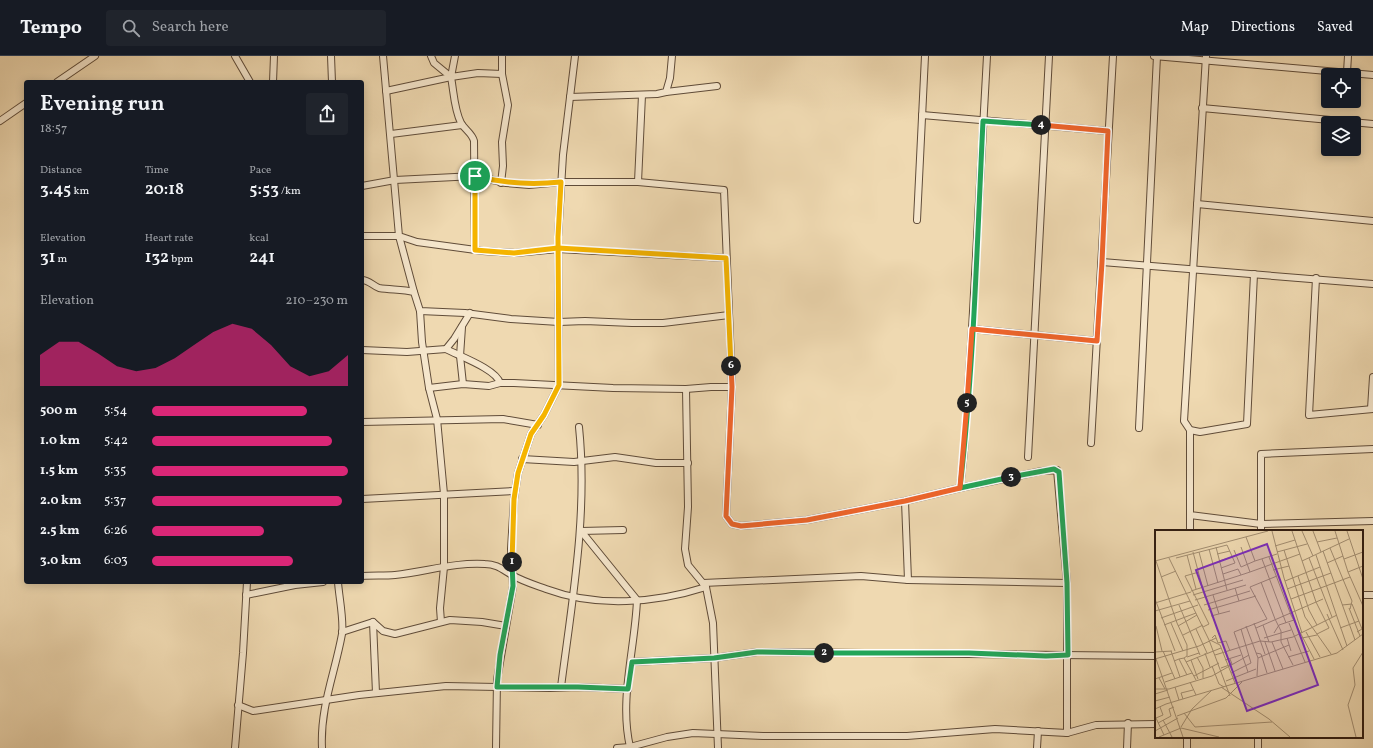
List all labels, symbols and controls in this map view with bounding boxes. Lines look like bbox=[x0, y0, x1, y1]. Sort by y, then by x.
search box bbox=[106, 10, 386, 46]
text: Tempo bbox=[20, 15, 82, 41]
icon: search bbox=[120, 17, 142, 39]
text: Search here bbox=[152, 17, 229, 38]
text: Map bbox=[1181, 18, 1209, 37]
text: Directions bbox=[1231, 18, 1295, 37]
text: Saved bbox=[1317, 18, 1353, 37]
map controls bbox=[1321, 68, 1361, 156]
button: locate bbox=[1321, 68, 1361, 108]
text: Evening run bbox=[40, 89, 165, 120]
button: share bbox=[306, 93, 348, 135]
pin: 4 bbox=[1031, 115, 1051, 135]
button: layers bbox=[1321, 116, 1361, 156]
text: 4 bbox=[1038, 117, 1044, 132]
text: 18:57 bbox=[40, 120, 67, 138]
pin bbox=[458, 159, 492, 193]
text: Distance bbox=[40, 163, 82, 178]
text: Time bbox=[145, 163, 169, 178]
text: Pace bbox=[249, 163, 271, 178]
icon: arrive bbox=[464, 165, 486, 187]
text: 3.45 bbox=[40, 178, 71, 201]
text: 20:18 bbox=[145, 178, 184, 201]
text: 5:53 bbox=[249, 178, 279, 201]
text: km bbox=[71, 184, 89, 199]
text: /km bbox=[279, 184, 301, 199]
text: Elevation bbox=[40, 231, 86, 246]
text: Heart rate bbox=[145, 231, 193, 246]
text: kcal bbox=[249, 231, 269, 246]
text: 31 bbox=[40, 246, 55, 269]
text: 132 bbox=[145, 246, 169, 269]
text: 241 bbox=[249, 246, 275, 269]
text: m bbox=[55, 252, 67, 267]
text: bpm bbox=[169, 252, 193, 267]
text: Elevation bbox=[40, 292, 94, 310]
text: 210–230 m bbox=[285, 292, 348, 310]
pin: 6 bbox=[721, 356, 741, 376]
text: 6 bbox=[728, 358, 734, 373]
pin: 5 bbox=[957, 393, 977, 413]
text: 5 bbox=[964, 395, 970, 410]
text: 500 m bbox=[40, 402, 77, 420]
text: 5:54 bbox=[104, 402, 127, 420]
text: 1.0 km bbox=[40, 432, 80, 450]
text: 5:42 bbox=[104, 432, 128, 450]
text: 1.5 km bbox=[40, 462, 78, 480]
text: 5:35 bbox=[104, 462, 126, 480]
pin: 3 bbox=[1001, 467, 1021, 487]
text: 3 bbox=[1008, 469, 1014, 484]
text: 2.0 km bbox=[40, 492, 82, 510]
text: 5:37 bbox=[104, 492, 126, 510]
text: 2.5 km bbox=[40, 522, 80, 540]
text: 6:26 bbox=[104, 522, 127, 540]
inset map bbox=[1155, 530, 1363, 738]
text: 3.0 km bbox=[40, 552, 81, 570]
text: 6:03 bbox=[104, 552, 128, 570]
pin: 1 bbox=[502, 552, 522, 572]
text: 1 bbox=[510, 554, 514, 569]
pin: 2 bbox=[814, 643, 834, 663]
text: 2 bbox=[821, 645, 827, 660]

